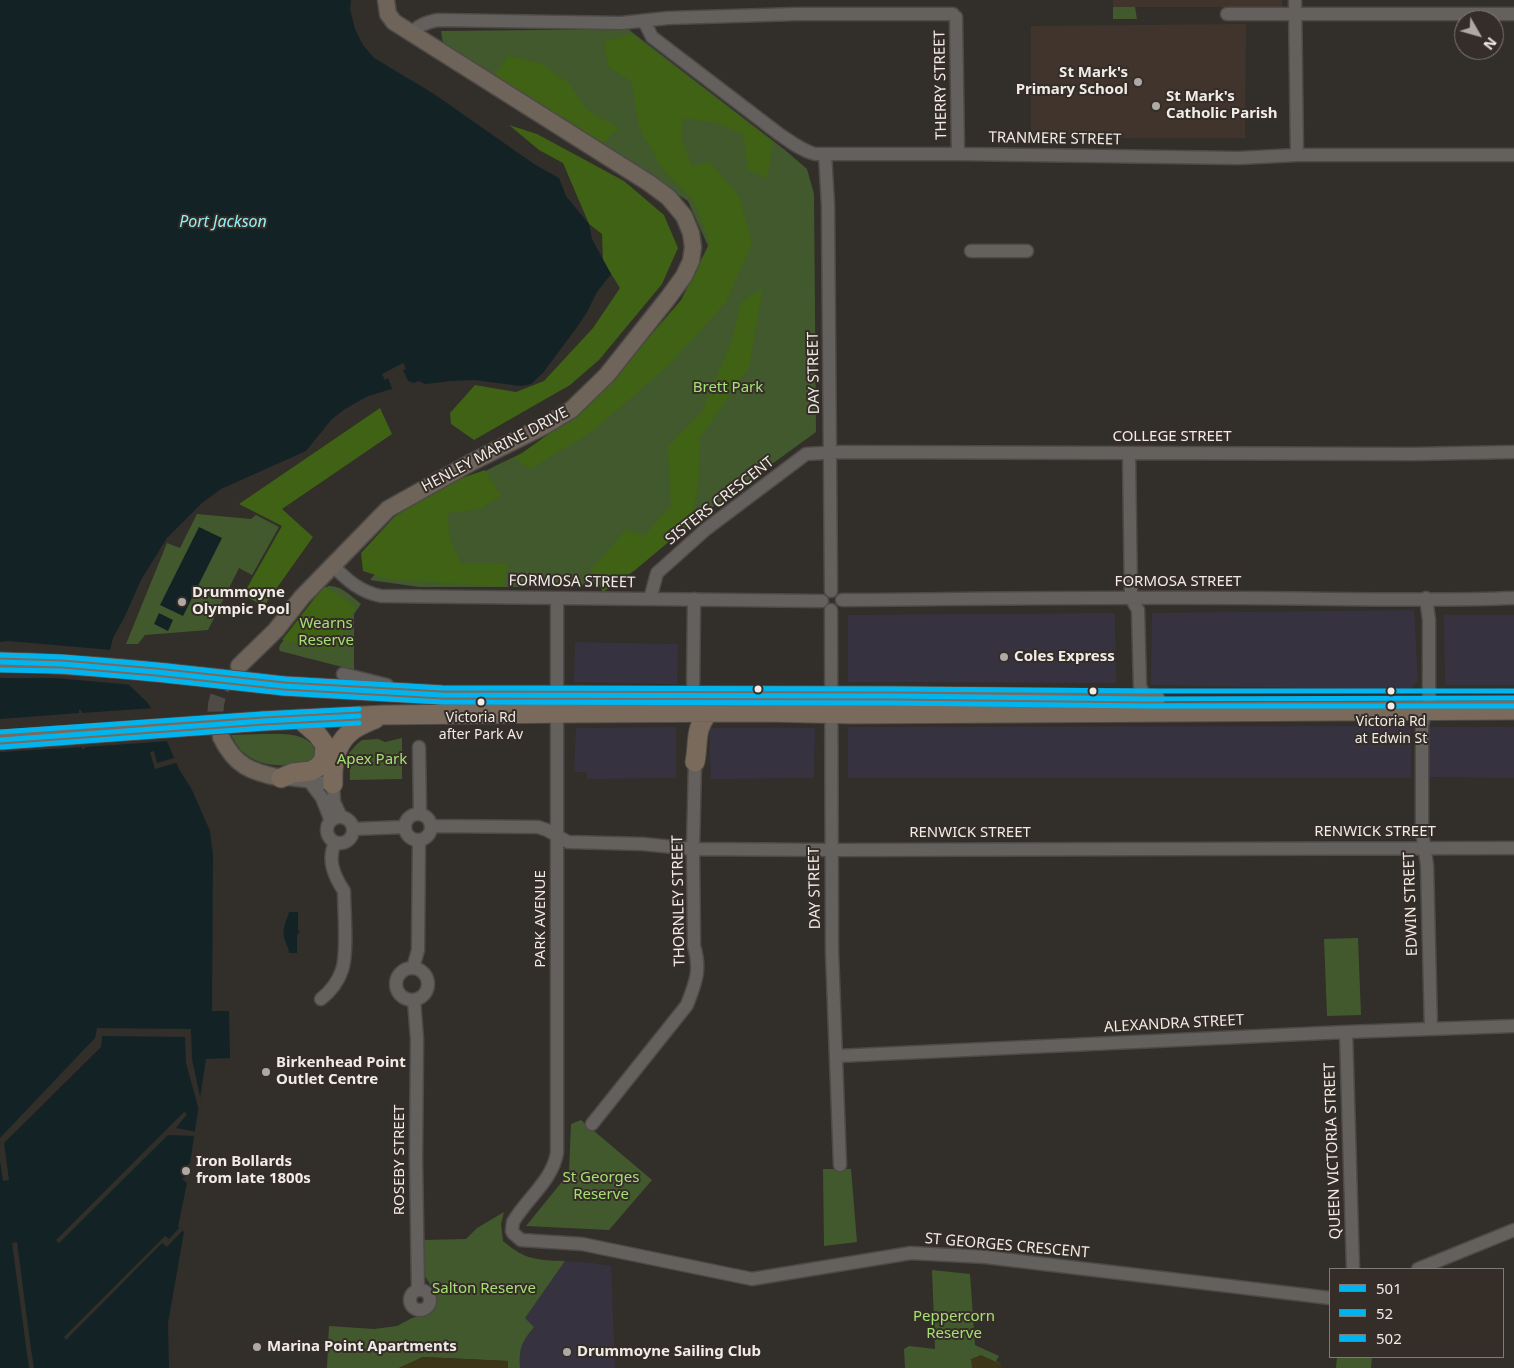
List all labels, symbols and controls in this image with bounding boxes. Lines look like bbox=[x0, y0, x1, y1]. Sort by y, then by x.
north arrow bbox=[1454, 10, 1504, 60]
street label: THERRY STREET bbox=[931, 30, 951, 140]
text: N bbox=[1479, 34, 1501, 54]
place label: St Mark's Primary School bbox=[1016, 64, 1128, 99]
marker: St Mark's Primary School bbox=[1132, 76, 1144, 88]
place label: St Mark's Catholic Parish bbox=[1166, 88, 1278, 123]
marker: St Mark's Catholic Parish bbox=[1150, 100, 1162, 112]
street label: TRANMERE STREET bbox=[988, 129, 1122, 149]
water label: Port Jackson bbox=[179, 212, 267, 232]
street label: DAY STREET bbox=[804, 332, 824, 414]
park label: Brett Park bbox=[693, 379, 763, 397]
street label: HENLEY MARINE DRIVE bbox=[419, 404, 571, 496]
street label: COLLEGE STREET bbox=[1112, 428, 1232, 446]
street label: SISTERS CRESCENT bbox=[662, 453, 778, 549]
street label: FORMOSA STREET bbox=[508, 572, 636, 592]
street label: FORMOSA STREET bbox=[1115, 573, 1241, 591]
place label: Drummoyne Olympic Pool bbox=[192, 584, 290, 619]
marker: Drummoyne Olympic Pool bbox=[176, 596, 188, 608]
park label: Wearns Reserve bbox=[298, 615, 354, 650]
place label: Coles Express bbox=[1014, 648, 1115, 666]
marker: Coles Express bbox=[998, 651, 1010, 663]
unlabelled marker bbox=[753, 684, 763, 694]
unlabelled marker bbox=[1088, 686, 1098, 696]
unlabelled marker bbox=[1386, 686, 1396, 696]
marker: Victoria Rd after Park Av bbox=[476, 697, 486, 707]
marker: Victoria Rd at Edwin St bbox=[1386, 701, 1396, 711]
place label: Victoria Rd after Park Av bbox=[439, 710, 523, 742]
place label: Victoria Rd at Edwin St bbox=[1355, 714, 1427, 746]
park label: Apex Park bbox=[337, 751, 407, 769]
street label: RENWICK STREET bbox=[1314, 823, 1436, 841]
street label: RENWICK STREET bbox=[909, 824, 1031, 842]
street label: THORNLEY STREET bbox=[669, 835, 689, 967]
street label: DAY STREET bbox=[805, 847, 825, 929]
street label: EDWIN STREET bbox=[1400, 852, 1422, 956]
street label: PARK AVENUE bbox=[532, 870, 550, 968]
street label: ALEXANDRA STREET bbox=[1104, 1011, 1244, 1037]
place label: Birkenhead Point Outlet Centre bbox=[276, 1054, 406, 1089]
street label: QUEEN VICTORIA STREET bbox=[1321, 1062, 1345, 1240]
marker: Birkenhead Point Outlet Centre bbox=[260, 1066, 272, 1078]
street label: ROSEBY STREET bbox=[391, 1105, 409, 1215]
place label: Iron Bollards from late 1800s bbox=[196, 1153, 311, 1188]
marker: Iron Bollards from late 1800s bbox=[180, 1165, 192, 1177]
park label: St Georges Reserve bbox=[563, 1169, 639, 1204]
street label: ST GEORGES CRESCENT bbox=[924, 1230, 1090, 1262]
legend bbox=[1329, 1268, 1504, 1358]
text: 501 bbox=[1376, 1278, 1402, 1298]
park label: Salton Reserve bbox=[432, 1280, 536, 1298]
text: 52 bbox=[1376, 1303, 1393, 1323]
park label: Peppercorn Reserve bbox=[913, 1308, 995, 1343]
text: 502 bbox=[1376, 1328, 1402, 1348]
place label: Marina Point Apartments bbox=[267, 1338, 457, 1356]
marker: Marina Point Apartments bbox=[251, 1341, 263, 1353]
place label: Drummoyne Sailing Club bbox=[577, 1343, 761, 1361]
marker: Drummoyne Sailing Club bbox=[561, 1346, 573, 1358]

